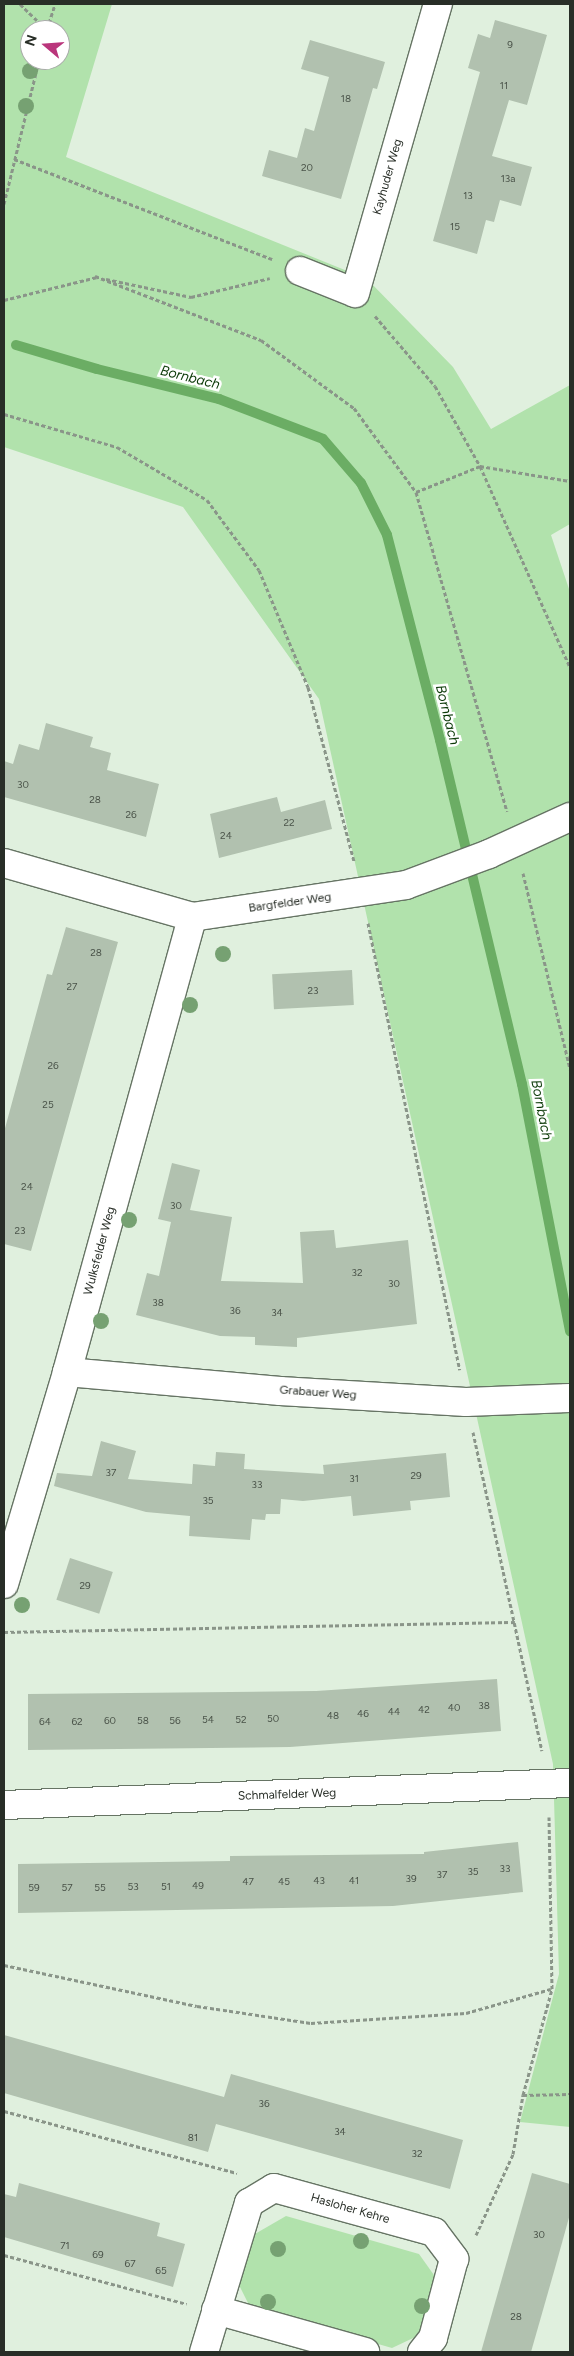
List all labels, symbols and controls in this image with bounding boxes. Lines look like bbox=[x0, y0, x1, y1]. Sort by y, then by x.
north arrow bbox=[20, 20, 70, 70]
text: N bbox=[21, 33, 41, 48]
house number: 9 bbox=[507, 39, 513, 51]
house number: 11 bbox=[500, 80, 508, 92]
house number: 18 bbox=[341, 93, 351, 105]
street label: Kayhuder Weg bbox=[370, 137, 406, 217]
house number: 20 bbox=[301, 162, 313, 174]
house number: 13a bbox=[501, 173, 515, 185]
house number: 13 bbox=[463, 190, 473, 202]
house number: 15 bbox=[450, 221, 460, 233]
water label: Bornbach bbox=[158, 362, 222, 394]
water label: Bornbach bbox=[431, 683, 463, 747]
house number: 30 bbox=[17, 779, 29, 791]
house number: 28 bbox=[89, 794, 101, 806]
house number: 26 bbox=[125, 809, 137, 821]
house number: 22 bbox=[283, 817, 295, 829]
house number: 24 bbox=[220, 830, 232, 842]
street label: Bargfelder Weg bbox=[248, 890, 332, 916]
house number: 28 bbox=[90, 947, 102, 959]
house number: 27 bbox=[67, 981, 77, 993]
house number: 23 bbox=[307, 985, 319, 997]
house number: 26 bbox=[47, 1060, 59, 1072]
water label: Bornbach bbox=[527, 1078, 555, 1142]
house number: 25 bbox=[42, 1099, 54, 1111]
house number: 24 bbox=[21, 1181, 33, 1193]
house number: 30 bbox=[170, 1200, 182, 1212]
street label: Wulksfelder Weg bbox=[81, 1205, 119, 1297]
house number: 23 bbox=[14, 1225, 26, 1237]
house number: 32 bbox=[351, 1267, 363, 1279]
house number: 30 bbox=[388, 1278, 400, 1290]
house number: 38 bbox=[152, 1297, 164, 1309]
house number: 36 bbox=[229, 1305, 241, 1317]
house number: 34 bbox=[271, 1307, 283, 1319]
street label: Grabauer Weg bbox=[279, 1383, 357, 1403]
house number: 37 bbox=[106, 1467, 116, 1479]
house number: 29 bbox=[410, 1470, 422, 1482]
house number: 31 bbox=[349, 1473, 359, 1485]
house number: 33 bbox=[252, 1479, 262, 1491]
house number: 35 bbox=[202, 1495, 214, 1507]
house number: 29 bbox=[79, 1580, 91, 1592]
house number: 38 bbox=[478, 1700, 490, 1712]
house number: 40 bbox=[448, 1702, 460, 1714]
house number: 42 bbox=[418, 1704, 430, 1716]
house number: 44 bbox=[388, 1706, 400, 1718]
house number: 46 bbox=[357, 1708, 369, 1720]
house number: 48 bbox=[327, 1710, 339, 1722]
house number: 50 bbox=[267, 1713, 279, 1725]
house number: 54 bbox=[202, 1714, 214, 1726]
house number: 52 bbox=[235, 1714, 247, 1726]
house number: 60 bbox=[104, 1715, 116, 1727]
house number: 58 bbox=[137, 1715, 149, 1727]
house number: 56 bbox=[169, 1715, 181, 1727]
house number: 64 bbox=[39, 1716, 51, 1728]
house number: 62 bbox=[71, 1716, 83, 1728]
street label: Schmalfelder Weg bbox=[238, 1786, 336, 1804]
house number: 33 bbox=[500, 1863, 510, 1875]
house number: 35 bbox=[467, 1866, 479, 1878]
house number: 37 bbox=[437, 1869, 447, 1881]
house number: 39 bbox=[405, 1873, 417, 1885]
house number: 43 bbox=[313, 1875, 325, 1887]
house number: 41 bbox=[349, 1875, 359, 1887]
house number: 47 bbox=[242, 1876, 254, 1888]
house number: 45 bbox=[278, 1876, 290, 1888]
house number: 49 bbox=[192, 1880, 204, 1892]
house number: 53 bbox=[127, 1881, 139, 1893]
house number: 51 bbox=[161, 1881, 171, 1893]
house number: 59 bbox=[28, 1882, 40, 1894]
house number: 57 bbox=[61, 1882, 73, 1894]
house number: 55 bbox=[94, 1882, 106, 1894]
house number: 36 bbox=[258, 2098, 270, 2110]
house number: 34 bbox=[334, 2126, 346, 2138]
house number: 81 bbox=[188, 2132, 198, 2144]
house number: 32 bbox=[411, 2148, 423, 2160]
street label: Hasloher Kehre bbox=[309, 2191, 391, 2227]
house number: 30 bbox=[533, 2229, 545, 2241]
house number: 71 bbox=[60, 2240, 70, 2252]
house number: 69 bbox=[92, 2249, 104, 2261]
house number: 67 bbox=[124, 2258, 136, 2270]
house number: 65 bbox=[155, 2265, 167, 2277]
house number: 28 bbox=[510, 2311, 522, 2323]

